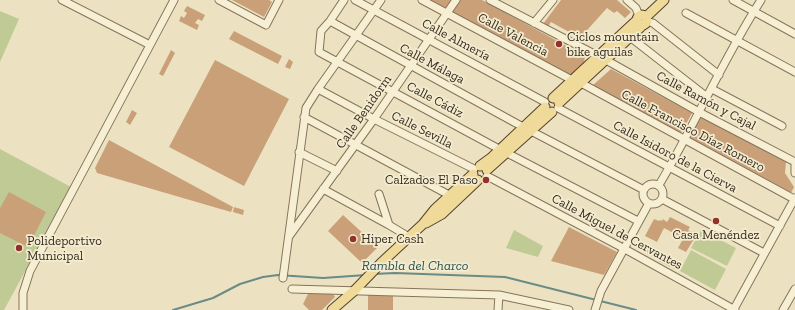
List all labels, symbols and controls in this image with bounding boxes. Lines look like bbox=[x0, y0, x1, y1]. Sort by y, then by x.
street label: Calle Valencia bbox=[475, 10, 551, 60]
street label: Calle Almería bbox=[419, 15, 493, 65]
place label: Ciclos mountain bike aguilas bbox=[567, 29, 659, 60]
marker: Ciclos mountain bike aguilas bbox=[554, 39, 564, 49]
street label: Calle Málaga bbox=[397, 40, 467, 88]
street label: Calle Ramón y Cajal bbox=[654, 68, 758, 134]
street label: Calle Benidorm bbox=[333, 72, 395, 152]
street label: Calle Cádiz bbox=[404, 79, 466, 121]
street label: Calle Francisco Díaz Romero bbox=[619, 87, 767, 175]
street label: Calle Sevilla bbox=[389, 108, 455, 152]
street label: Calle Isidoro de la Cierva bbox=[610, 118, 740, 196]
place label: Calzados El Paso bbox=[385, 172, 478, 188]
marker: Calzados El Paso bbox=[481, 175, 491, 185]
street label: Calle Miguel de Cervantes bbox=[549, 191, 685, 273]
marker: Casa Menéndez bbox=[711, 216, 721, 226]
place label: Casa Menéndez bbox=[672, 227, 760, 243]
place label: Hiper Cash bbox=[361, 231, 424, 247]
place label: Polideportivo Municipal bbox=[27, 233, 102, 264]
marker: Hiper Cash bbox=[348, 234, 358, 244]
marker: Polideportivo Municipal bbox=[14, 243, 24, 253]
water label: Rambla del Charco bbox=[361, 258, 469, 274]

